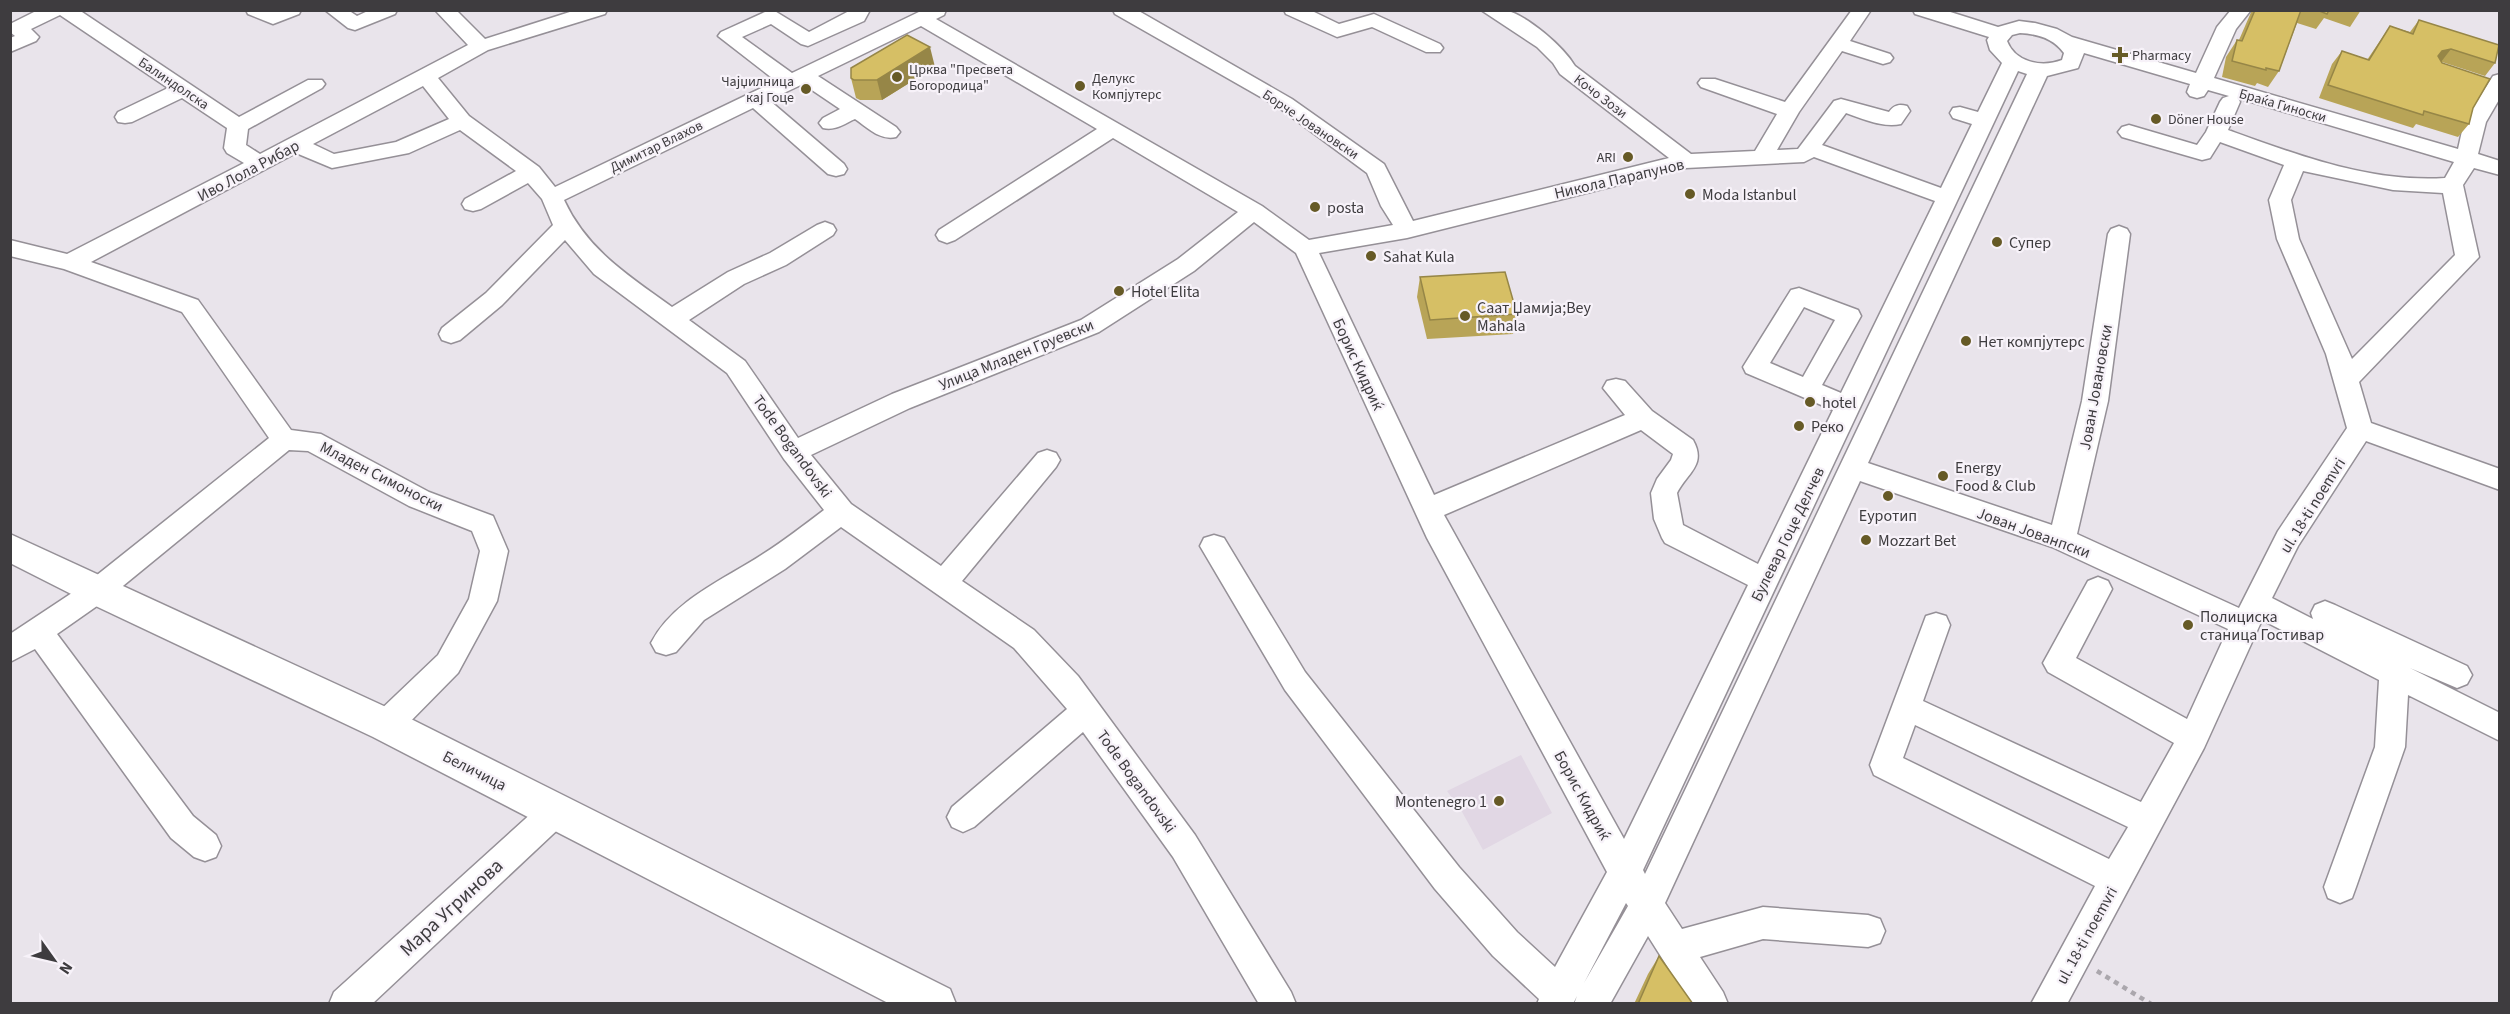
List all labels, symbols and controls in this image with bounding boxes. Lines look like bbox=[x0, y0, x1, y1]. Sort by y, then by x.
place label: Pharmacy bbox=[2132, 46, 2192, 66]
marker: Pharmacy bbox=[2113, 48, 2127, 62]
street label: Балиндолска bbox=[134, 53, 213, 115]
place label: Црква "Пресвета Богородица" bbox=[909, 60, 1013, 96]
place label: Делукс Компјутерс bbox=[1092, 69, 1162, 105]
marker: Црква "Пресвета Богородица" bbox=[890, 70, 904, 84]
street label: Кочо Зози bbox=[1569, 70, 1631, 124]
place label: Чајџилница кај Гоце bbox=[721, 72, 794, 108]
marker: Делукс Компјутерс bbox=[1073, 79, 1087, 93]
marker: Чајџилница кај Гоце bbox=[799, 82, 813, 96]
street label: Браќа Гиноски bbox=[2237, 84, 2329, 128]
street label: Борче Јовановски bbox=[1258, 85, 1363, 165]
place label: Döner House bbox=[2168, 110, 2244, 130]
marker: Döner House bbox=[2149, 112, 2163, 126]
street label: Димитар Влахов bbox=[607, 116, 706, 178]
street label: Иво Лола Рибар bbox=[194, 135, 303, 207]
place label: ARI bbox=[1597, 148, 1616, 168]
marker: ARI bbox=[1621, 150, 1635, 164]
street label: Никола Парапунов bbox=[1552, 153, 1686, 205]
place label: Moda Istanbul bbox=[1702, 184, 1797, 206]
marker: Moda Istanbul bbox=[1683, 187, 1697, 201]
place label: posta bbox=[1327, 197, 1364, 219]
marker: posta bbox=[1308, 200, 1322, 214]
place label: Супер bbox=[2009, 232, 2051, 254]
marker: Супер bbox=[1990, 235, 2004, 249]
place label: Sahat Kula bbox=[1383, 246, 1455, 268]
marker: Sahat Kula bbox=[1364, 249, 1378, 263]
place label: Hotel Elita bbox=[1131, 281, 1200, 303]
marker: Hotel Elita bbox=[1112, 284, 1126, 298]
place label: Саат Џамија;Bey Mahala bbox=[1477, 297, 1592, 337]
marker: Саат Џамија;Bey Mahala bbox=[1458, 309, 1472, 323]
street label: Улица Младен Груевски bbox=[936, 314, 1097, 396]
street label: Борис Кидриќ bbox=[1327, 315, 1389, 414]
street label: Јован Јовановски bbox=[2074, 323, 2118, 452]
place label: Нет компјутерс bbox=[1978, 331, 2085, 353]
marker: Нет компјутерс bbox=[1959, 334, 1973, 348]
street label: Tode Bogandovski bbox=[747, 391, 837, 503]
place label: hotel bbox=[1822, 392, 1856, 414]
marker: hotel bbox=[1803, 395, 1817, 409]
place label: Реко bbox=[1811, 416, 1844, 438]
marker: Реко bbox=[1792, 419, 1806, 433]
street label: Младен Симоноски bbox=[316, 436, 447, 518]
street label: ul. 18-ti noemvri bbox=[2275, 454, 2351, 557]
place label: Energy Food & Club bbox=[1955, 457, 2036, 497]
street label: Булевар Гоце Делчев bbox=[1746, 463, 1830, 605]
marker: Energy Food & Club bbox=[1936, 469, 1950, 483]
marker: Еуротип bbox=[1881, 489, 1895, 503]
street label: Јован Јованпски bbox=[1974, 502, 2094, 564]
place label: Еуротип bbox=[1859, 505, 1917, 527]
place label: Mozzart Bet bbox=[1878, 530, 1957, 552]
marker: Mozzart Bet bbox=[1859, 533, 1873, 547]
place label: Полициска станица Гостивар bbox=[2200, 606, 2324, 646]
marker: Полициска станица Гостивар bbox=[2181, 618, 2195, 632]
street label: Tode Bogandovski bbox=[1091, 726, 1181, 838]
street label: Беличица bbox=[439, 745, 510, 796]
street label: Борис Кидриќ bbox=[1548, 747, 1616, 844]
place label: Montenegro 1 bbox=[1395, 791, 1487, 813]
marker: Montenegro 1 bbox=[1492, 794, 1506, 808]
street label: Мара Угринова bbox=[394, 852, 510, 963]
street label: ul. 18-ti noemvri bbox=[2051, 883, 2123, 988]
north arrow bbox=[24, 930, 84, 990]
text: N bbox=[54, 957, 78, 978]

